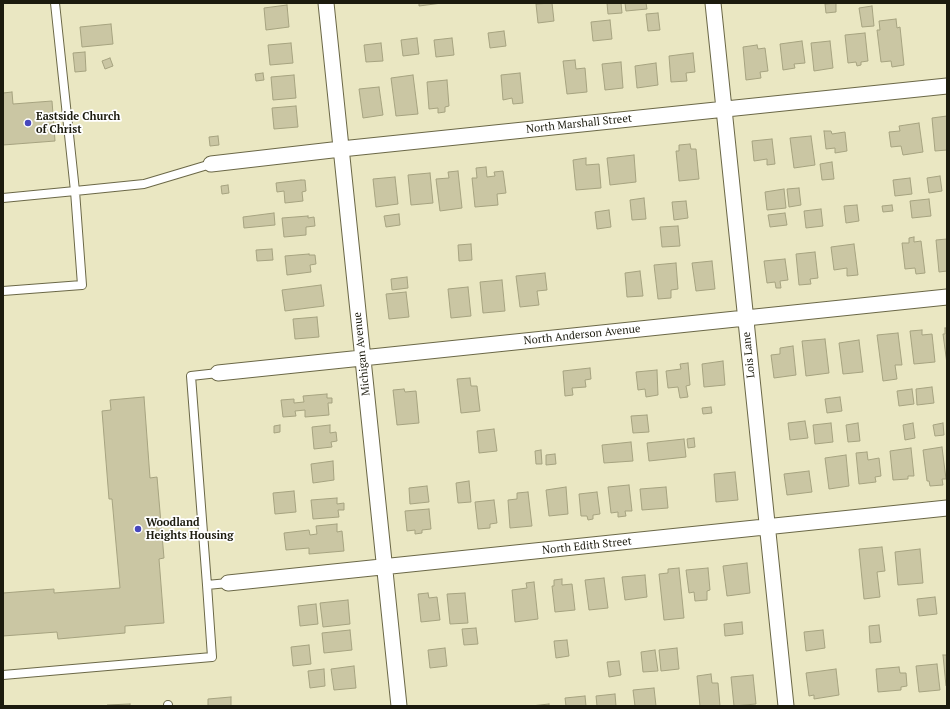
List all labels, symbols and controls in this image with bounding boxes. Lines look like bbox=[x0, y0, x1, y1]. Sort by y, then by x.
place label: Eastside Church of Christ bbox=[36, 110, 120, 136]
street label: North Marshall Street bbox=[525, 112, 633, 136]
marker: Eastside Church of Christ bbox=[23, 118, 33, 128]
street label: Michigan Avenue bbox=[351, 311, 373, 397]
street label: North Anderson Avenue bbox=[523, 322, 641, 348]
street label: Lois Lane bbox=[740, 331, 758, 379]
place label: Woodland Heights Housing bbox=[146, 516, 233, 542]
marker: Woodland Heights Housing bbox=[133, 524, 143, 534]
street label: North Edith Street bbox=[542, 535, 632, 557]

